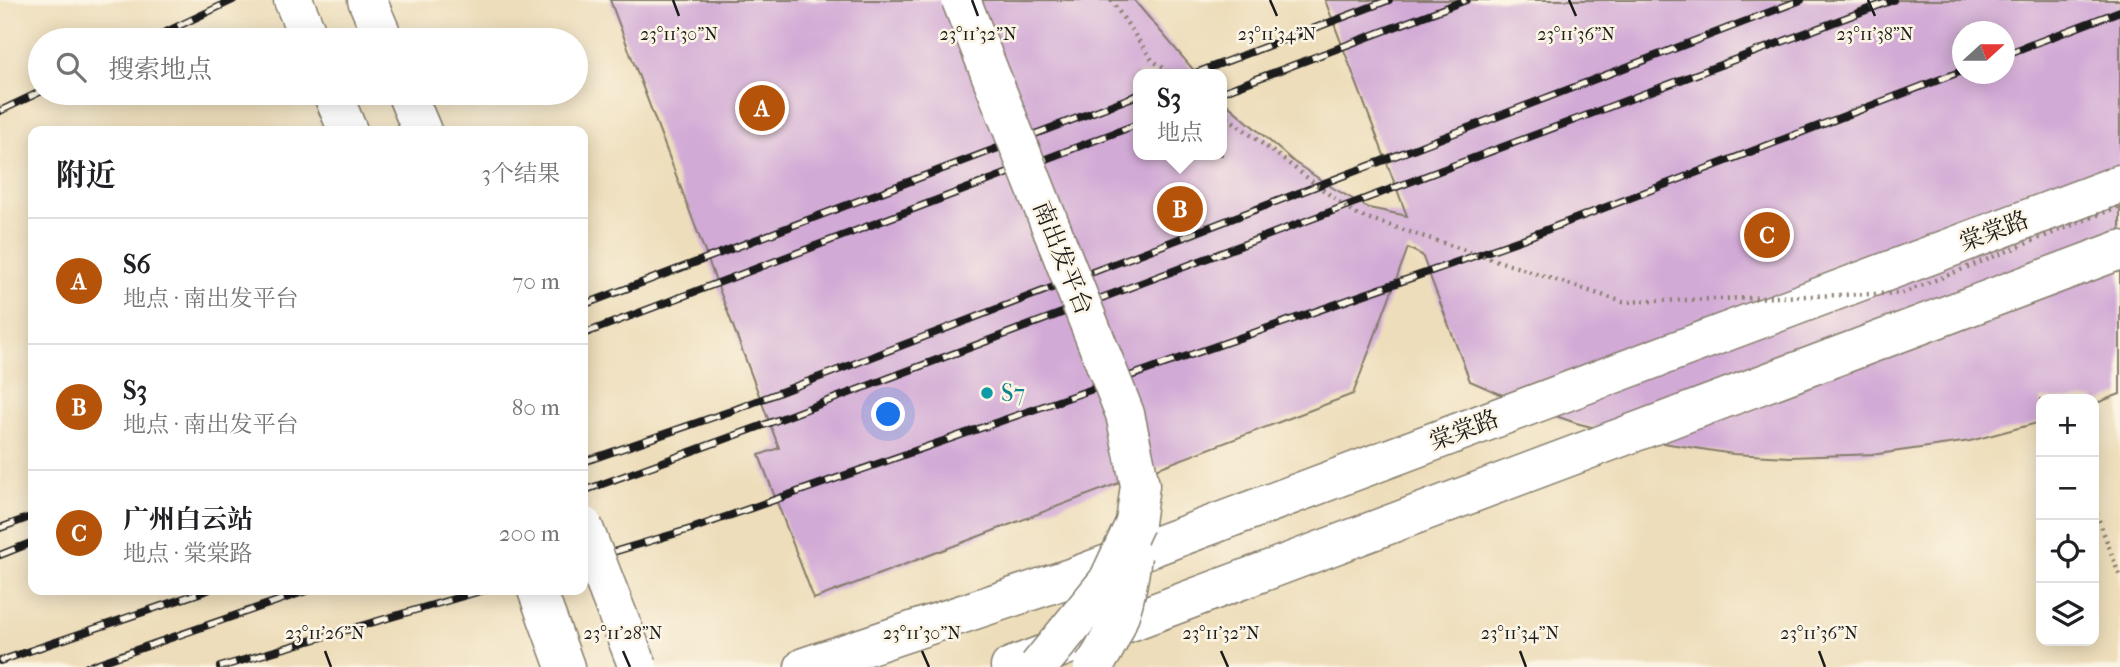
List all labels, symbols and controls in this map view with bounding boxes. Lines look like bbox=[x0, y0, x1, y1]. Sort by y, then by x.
north arrow bbox=[1952, 21, 2015, 84]
text: 23°11'30"N bbox=[640, 24, 718, 45]
text: 23°11'32"N bbox=[939, 24, 1017, 45]
text: 23°11'34"N bbox=[1238, 24, 1317, 45]
text: 23°11'36"N bbox=[1537, 24, 1615, 45]
text: 23°11'38"N bbox=[1837, 24, 1914, 45]
search box bbox=[28, 28, 588, 105]
icon: search bbox=[52, 48, 90, 86]
text: 搜索地点 bbox=[108, 54, 212, 85]
popup bbox=[1133, 69, 1227, 160]
pin: A bbox=[739, 82, 785, 134]
text: S3 bbox=[1157, 83, 1181, 114]
text: 地点 bbox=[1157, 119, 1203, 146]
text: 附近 bbox=[56, 158, 116, 193]
text: 3个结果 bbox=[482, 160, 560, 187]
pin: B bbox=[1157, 183, 1203, 235]
street label: 南出发平台 bbox=[1028, 197, 1098, 319]
street label: 棠棠路 bbox=[1955, 205, 2033, 257]
pin: C bbox=[1744, 209, 1790, 261]
text: S6 bbox=[123, 249, 151, 280]
text: A bbox=[72, 268, 86, 295]
text: 70 m bbox=[512, 268, 560, 295]
text: 地点 · 南出发平台 bbox=[123, 285, 299, 312]
text: S3 bbox=[123, 375, 147, 406]
place label: S7 bbox=[1001, 379, 1025, 407]
marker: S7 bbox=[979, 385, 995, 401]
text: B bbox=[72, 394, 86, 421]
text: 80 m bbox=[512, 394, 560, 421]
map controls bbox=[2036, 394, 2099, 646]
button: + bbox=[2036, 394, 2099, 457]
your location bbox=[871, 397, 905, 431]
street label: 棠棠路 bbox=[1425, 404, 1503, 456]
text: 地点 · 南出发平台 bbox=[123, 411, 299, 438]
button: − bbox=[2036, 457, 2099, 520]
text: 广州白云站 bbox=[123, 504, 253, 535]
text: C bbox=[71, 520, 87, 547]
text: 200 m bbox=[499, 520, 560, 547]
button: locate bbox=[2036, 520, 2099, 583]
text: 地点 · 棠棠路 bbox=[123, 540, 253, 567]
button: layers bbox=[2036, 583, 2099, 646]
text: 23°11'26"N bbox=[285, 623, 365, 644]
text: 23°11'28"N bbox=[584, 623, 663, 644]
text: 23°11'30"N bbox=[883, 623, 961, 644]
text: 23°11'32"N bbox=[1182, 623, 1260, 644]
text: 23°11'34"N bbox=[1481, 623, 1560, 644]
text: 23°11'36"N bbox=[1780, 623, 1858, 644]

